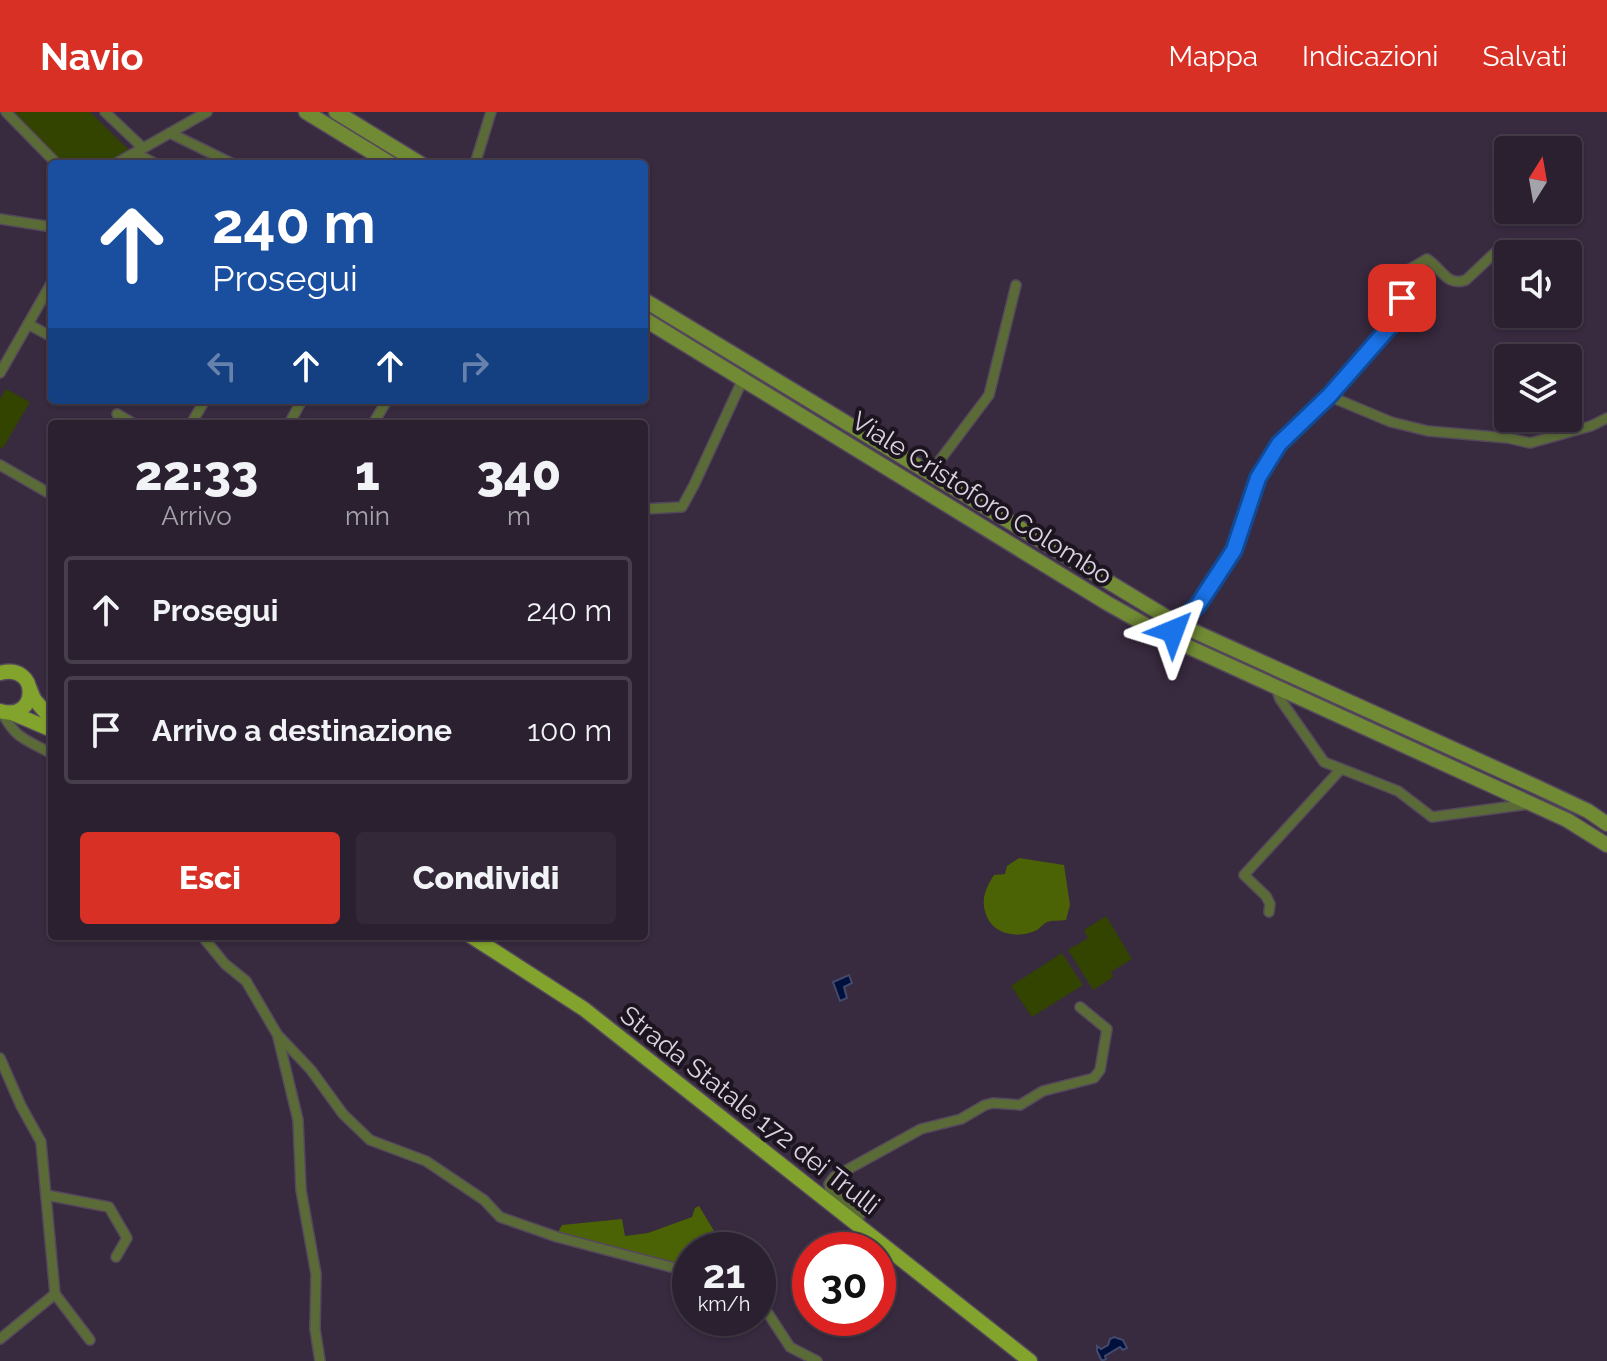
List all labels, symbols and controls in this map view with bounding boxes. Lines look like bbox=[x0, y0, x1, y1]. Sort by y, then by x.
text: Navio bbox=[40, 34, 143, 79]
text: Mappa bbox=[1169, 40, 1258, 73]
text: Indicazioni bbox=[1302, 40, 1438, 73]
text: Salvati bbox=[1482, 40, 1567, 73]
north arrow bbox=[1494, 136, 1582, 224]
map controls bbox=[1494, 136, 1582, 432]
text: 240 m bbox=[212, 190, 376, 256]
icon: ahead bbox=[80, 192, 184, 296]
button: sound bbox=[1494, 240, 1582, 328]
text: Prosegui bbox=[212, 257, 358, 299]
pin bbox=[1368, 264, 1436, 332]
icon: arrive bbox=[1380, 276, 1424, 320]
icon: left bbox=[200, 344, 244, 388]
icon: ahead bbox=[284, 344, 328, 388]
icon: ahead bbox=[368, 344, 412, 388]
icon: right bbox=[452, 344, 496, 388]
button: layers bbox=[1494, 344, 1582, 432]
street label: Viale Cristoforo Colombo bbox=[846, 406, 1118, 590]
text: 22:33 bbox=[135, 445, 258, 501]
text: 1 bbox=[355, 445, 380, 501]
text: 340 bbox=[477, 445, 561, 501]
text: Arrivo bbox=[161, 501, 232, 531]
text: min bbox=[345, 501, 390, 531]
text: m bbox=[507, 501, 531, 531]
icon: ahead bbox=[84, 588, 128, 632]
position arrow bbox=[1131, 589, 1215, 673]
text: Prosegui bbox=[152, 593, 278, 628]
text: 240 m bbox=[526, 593, 612, 628]
icon: arrive bbox=[84, 708, 128, 752]
text: Arrivo a destinazione bbox=[152, 713, 452, 748]
text: 100 m bbox=[527, 713, 612, 748]
button: Esci bbox=[80, 832, 340, 924]
button: Condividi bbox=[356, 832, 616, 924]
street label: Strada Statale 172 dei Trulli bbox=[614, 999, 886, 1221]
speed limit sign: 30 bbox=[792, 1232, 896, 1336]
text: 21 bbox=[703, 1250, 745, 1297]
text: km/h bbox=[698, 1292, 750, 1316]

